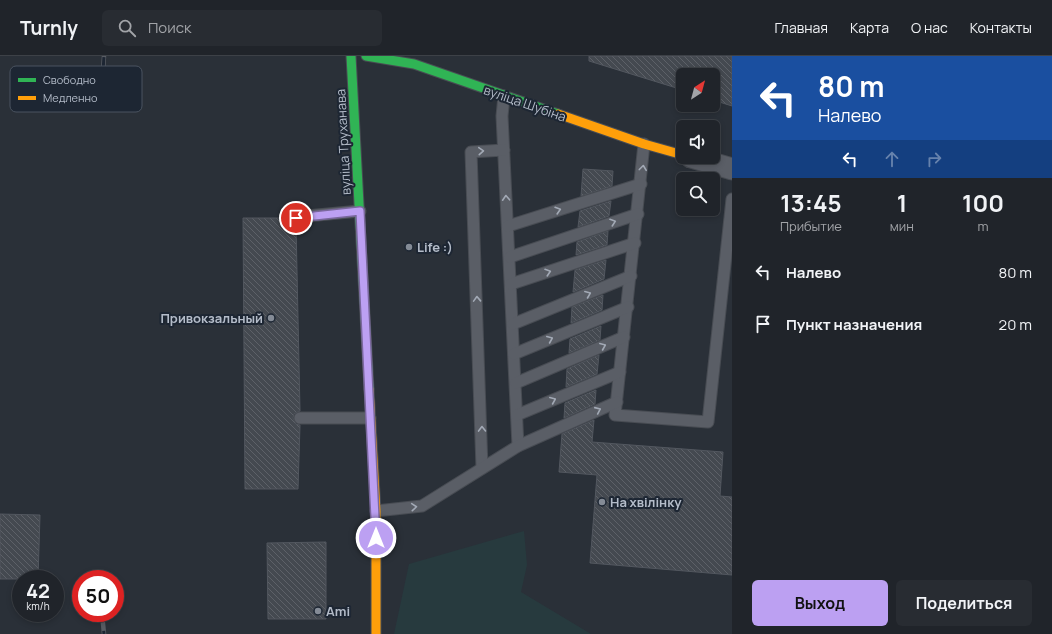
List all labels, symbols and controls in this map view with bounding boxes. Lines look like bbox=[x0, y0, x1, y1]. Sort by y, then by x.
search box bbox=[102, 10, 382, 46]
text: Turnly bbox=[20, 15, 78, 41]
icon: search bbox=[116, 17, 138, 39]
text: Поиск bbox=[148, 17, 191, 38]
text: Главная bbox=[775, 18, 828, 37]
text: Карта bbox=[850, 18, 889, 37]
text: О нас bbox=[911, 18, 948, 37]
text: Контакты bbox=[970, 18, 1032, 37]
legend bbox=[10, 66, 142, 112]
text: 80 m bbox=[818, 67, 884, 105]
north arrow bbox=[676, 68, 720, 112]
map controls bbox=[676, 68, 720, 216]
text: Свободно bbox=[43, 72, 96, 87]
icon: left bbox=[752, 72, 804, 124]
street label: вуліца Шубіна bbox=[481, 80, 569, 126]
street label: вуліца Труханава bbox=[331, 88, 355, 196]
text: Медленно bbox=[43, 90, 98, 105]
text: Налево bbox=[818, 103, 882, 127]
button: sound bbox=[676, 120, 720, 164]
one-way arrow bbox=[478, 147, 484, 156]
icon: left bbox=[839, 148, 861, 170]
icon: ahead bbox=[881, 148, 903, 170]
icon: right bbox=[923, 148, 945, 170]
one-way arrow bbox=[638, 165, 647, 171]
button: search bbox=[676, 172, 720, 216]
text: 13:45 bbox=[780, 186, 842, 219]
text: 1 bbox=[897, 186, 907, 219]
text: 100 bbox=[962, 186, 1004, 219]
one-way arrow bbox=[502, 195, 511, 201]
pin bbox=[279, 201, 313, 235]
one-way arrow bbox=[555, 206, 562, 215]
icon: arrive bbox=[285, 207, 307, 229]
text: Прибытие bbox=[780, 217, 842, 235]
text: мин bbox=[890, 217, 914, 235]
text: m bbox=[977, 217, 988, 235]
one-way arrow bbox=[609, 218, 616, 227]
place label: Life :) bbox=[417, 238, 453, 256]
marker: Life :) bbox=[404, 242, 414, 252]
icon: left bbox=[752, 261, 774, 283]
text: Налево bbox=[786, 262, 841, 283]
text: 80 m bbox=[998, 262, 1032, 283]
one-way arrow bbox=[544, 268, 551, 276]
one-way arrow bbox=[584, 290, 591, 298]
one-way arrow bbox=[472, 296, 481, 302]
place label: Привокзальный bbox=[160, 309, 263, 327]
marker: Привокзальный bbox=[266, 313, 276, 323]
icon: arrive bbox=[752, 313, 774, 335]
text: Пункт назначения bbox=[786, 314, 922, 335]
text: 20 m bbox=[999, 314, 1032, 335]
one-way arrow bbox=[546, 336, 554, 344]
one-way arrow bbox=[600, 342, 607, 350]
one-way arrow bbox=[548, 397, 556, 405]
one-way arrow bbox=[594, 407, 602, 415]
one-way arrow bbox=[477, 426, 486, 432]
place label: На хвілінку bbox=[610, 493, 682, 511]
marker: На хвілінку bbox=[597, 497, 607, 507]
one-way arrow bbox=[411, 503, 417, 512]
position arrow bbox=[355, 517, 397, 559]
speed limit sign: 50 bbox=[72, 570, 124, 622]
text: 42 bbox=[26, 577, 50, 604]
button: Выход bbox=[752, 580, 888, 626]
button: Поделиться bbox=[896, 580, 1032, 626]
text: km/h bbox=[26, 599, 50, 613]
place label: Ami bbox=[326, 602, 350, 620]
marker: Ami bbox=[313, 606, 323, 616]

